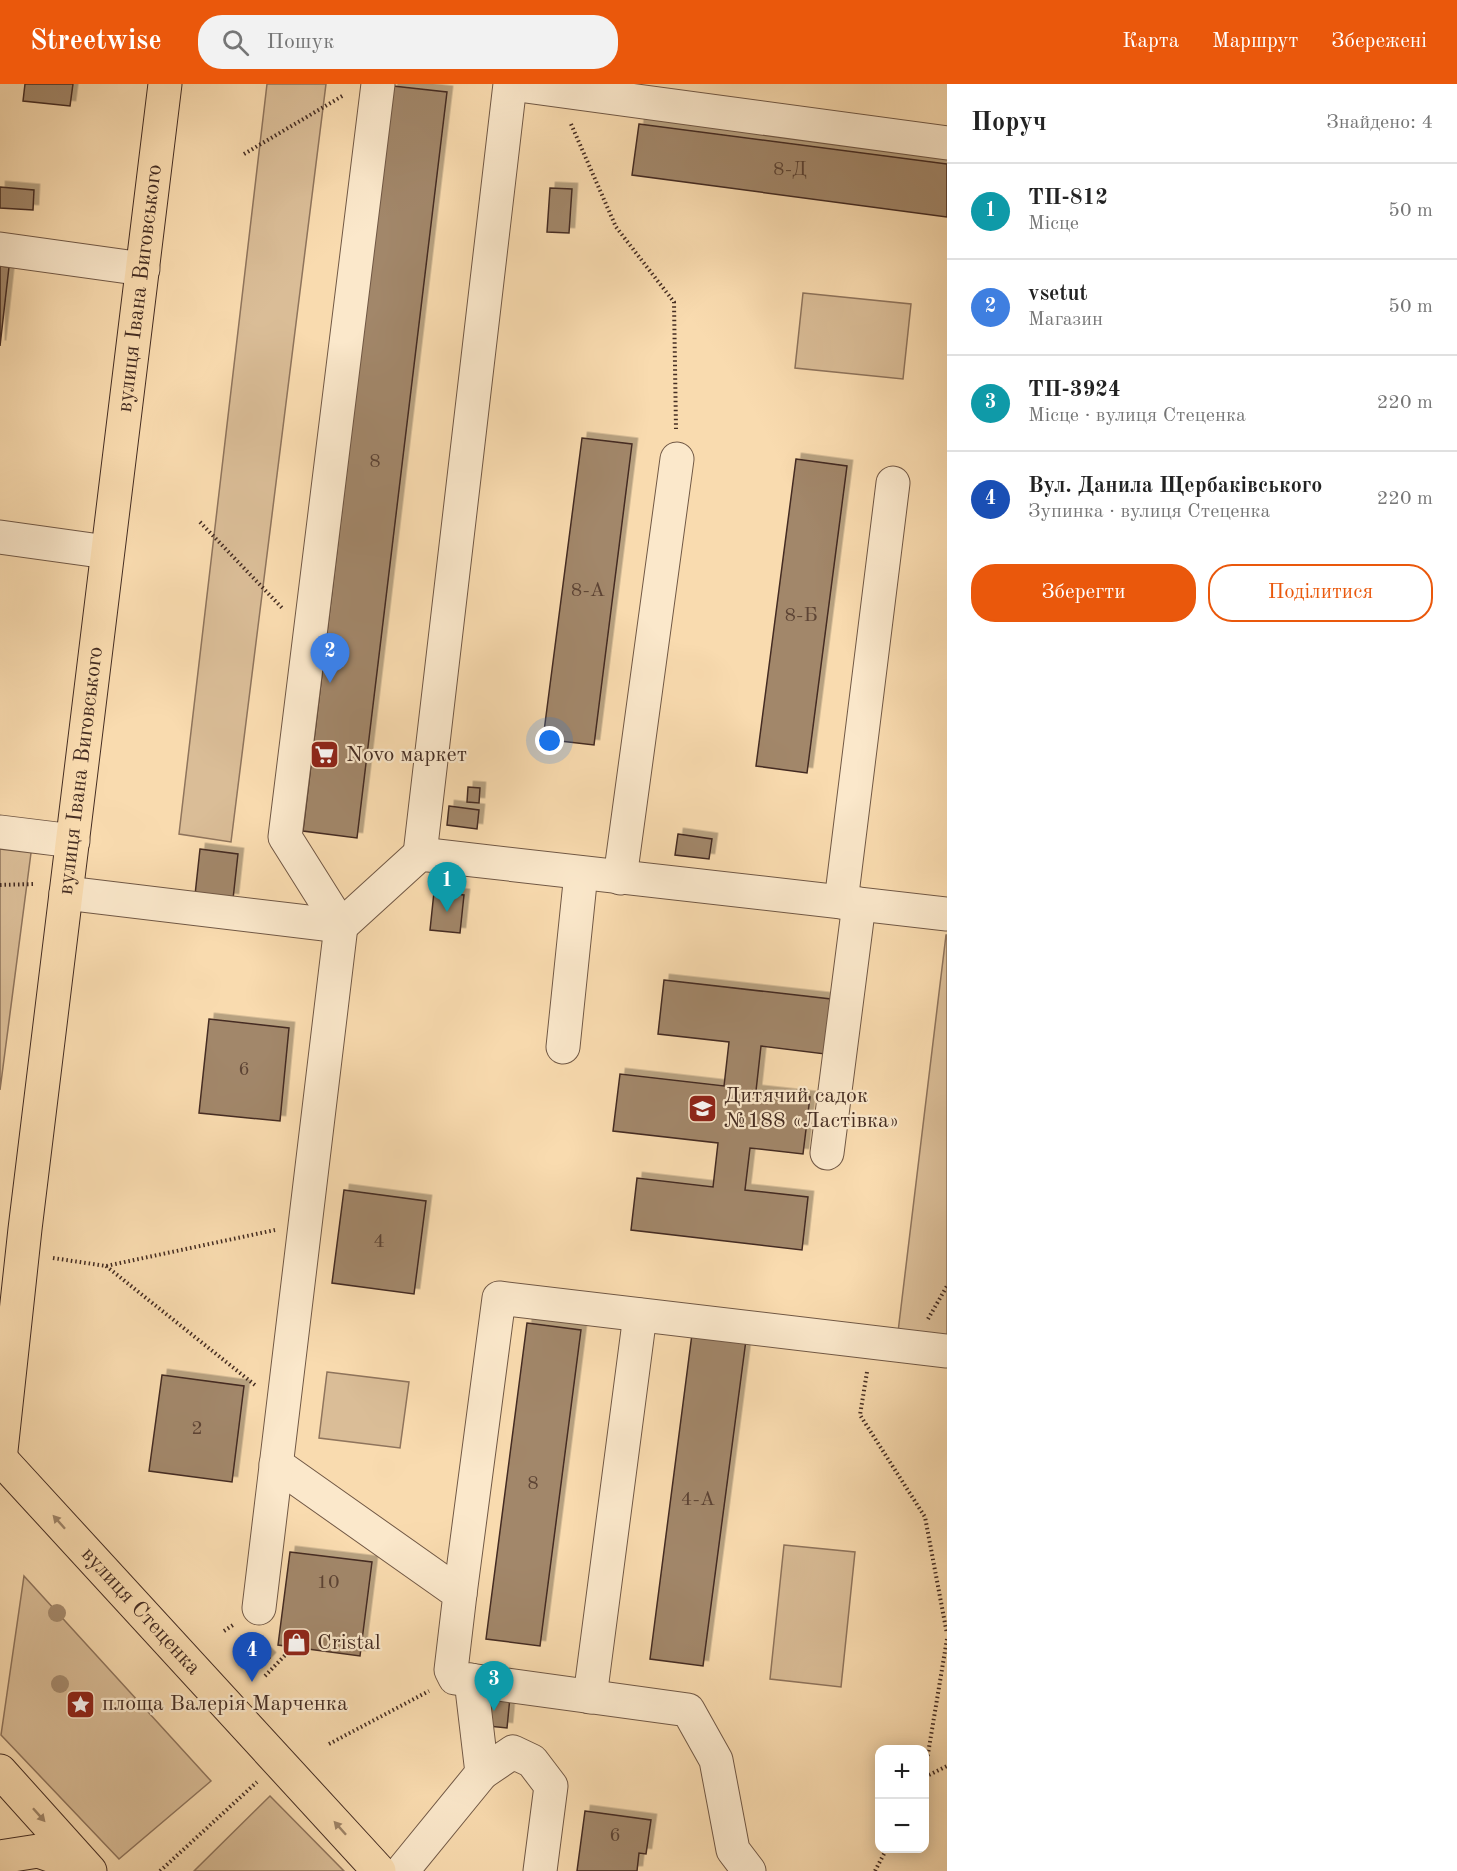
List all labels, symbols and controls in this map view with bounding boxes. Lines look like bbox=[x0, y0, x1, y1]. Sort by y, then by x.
search box bbox=[198, 15, 618, 69]
icon: search bbox=[219, 26, 252, 59]
text: Streetwise bbox=[30, 28, 162, 56]
text: Пошук bbox=[267, 31, 334, 53]
text: Карта bbox=[1122, 31, 1179, 52]
text: Маршрут bbox=[1212, 31, 1298, 52]
text: Збережені bbox=[1331, 31, 1427, 52]
text: Поруч bbox=[971, 110, 1047, 136]
text: Знайдено: 4 bbox=[1326, 113, 1433, 133]
house number: 8-Д bbox=[773, 160, 807, 180]
street label: вулиця Івана Виговського bbox=[114, 163, 166, 414]
text: ТП-812 bbox=[1028, 187, 1108, 209]
text: 1 bbox=[985, 201, 996, 221]
text: 50 m bbox=[1388, 201, 1433, 221]
text: Місце bbox=[1028, 214, 1079, 234]
text: vsetut bbox=[1028, 283, 1088, 305]
text: 2 bbox=[985, 297, 996, 317]
text: 50 m bbox=[1388, 297, 1433, 317]
text: Магазин bbox=[1028, 310, 1103, 330]
text: ТП-3924 bbox=[1028, 379, 1121, 401]
text: 3 bbox=[985, 393, 996, 413]
text: 220 m bbox=[1377, 393, 1433, 413]
text: Місце · вулиця Стеценка bbox=[1028, 406, 1246, 426]
house number: 8 bbox=[369, 452, 381, 472]
text: Вул. Данила Щербаківського bbox=[1028, 475, 1322, 497]
text: 4 bbox=[985, 489, 996, 509]
text: 220 m bbox=[1377, 489, 1433, 509]
text: Зупинка · вулиця Стеценка bbox=[1028, 502, 1270, 522]
button: Зберегти bbox=[971, 564, 1196, 622]
button: Поділитися bbox=[1208, 564, 1433, 622]
house number: 8-А bbox=[571, 581, 605, 601]
house number: 8-Б bbox=[784, 606, 818, 626]
pin: 2 bbox=[310, 634, 350, 683]
street label: вулиця Івана Виговського bbox=[55, 645, 107, 896]
your location bbox=[535, 726, 564, 755]
supermarket icon: Novo маркет bbox=[309, 739, 341, 771]
place label: Novo маркет bbox=[346, 744, 467, 766]
pin: 1 bbox=[428, 862, 466, 912]
house number: 6 bbox=[238, 1060, 250, 1080]
place label: Дитячий садок №188 «Ластівка» bbox=[724, 1085, 899, 1132]
school or university icon: Дитячий садок №188 «Ластівка» bbox=[687, 1093, 719, 1125]
house number: 4 bbox=[373, 1232, 385, 1252]
house number: 2 bbox=[191, 1419, 203, 1439]
house number: 8 bbox=[527, 1474, 539, 1494]
house number: 4-А bbox=[681, 1490, 715, 1510]
one-way arrow bbox=[52, 1515, 66, 1529]
street label: вулиця Стеценка bbox=[77, 1543, 205, 1680]
house number: 10 bbox=[316, 1573, 340, 1593]
shop icon: Cristal bbox=[280, 1627, 312, 1659]
pin: 4 bbox=[232, 1632, 272, 1682]
place label: Cristal bbox=[317, 1632, 381, 1654]
pin: 3 bbox=[474, 1662, 514, 1711]
place icon: площа Валерія Марченка bbox=[65, 1688, 97, 1720]
place label: площа Валерія Марченка bbox=[102, 1693, 348, 1715]
map controls bbox=[875, 1745, 929, 1853]
button: + bbox=[875, 1745, 929, 1799]
button: − bbox=[875, 1799, 929, 1853]
one-way arrow bbox=[32, 1807, 45, 1822]
one-way arrow bbox=[334, 1821, 347, 1836]
house number: 6 bbox=[609, 1826, 621, 1846]

